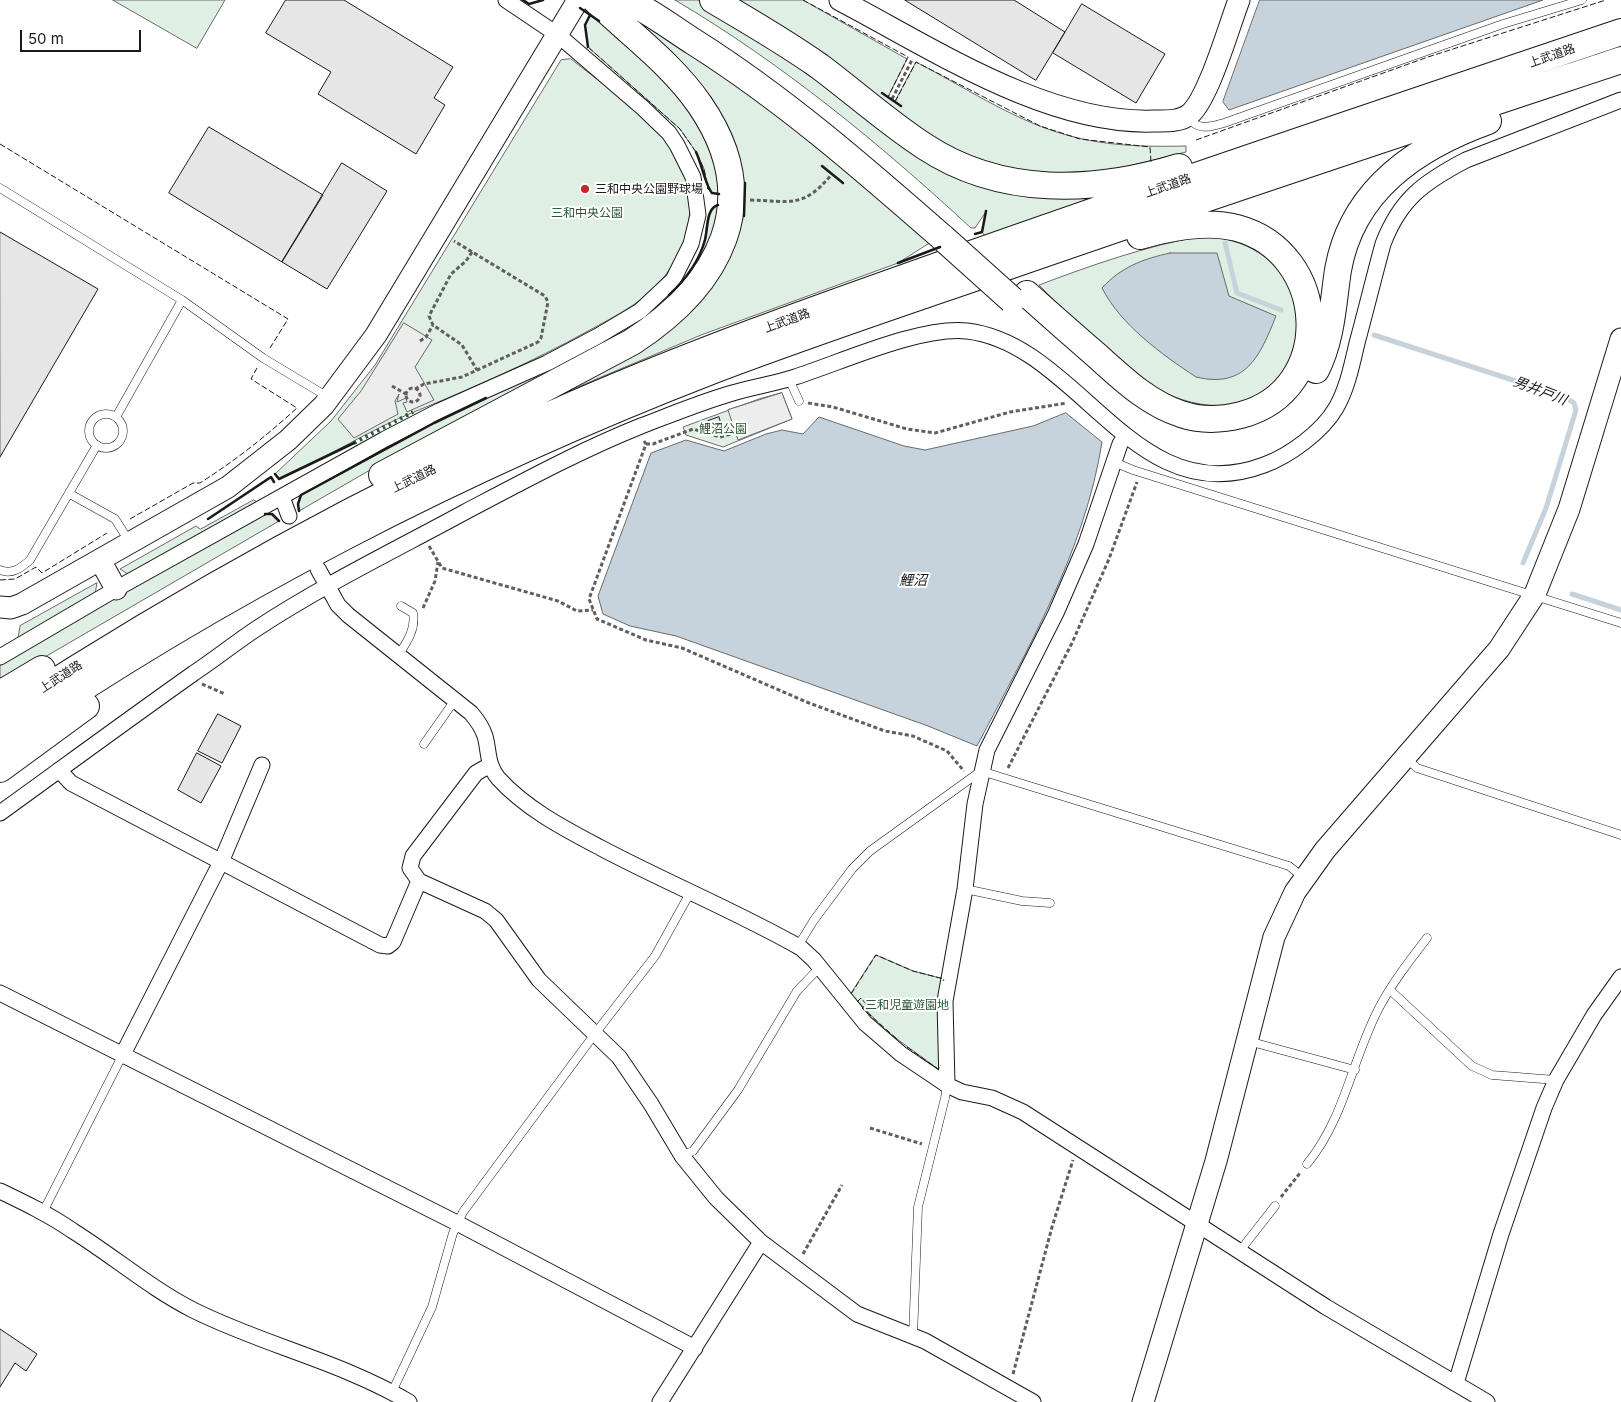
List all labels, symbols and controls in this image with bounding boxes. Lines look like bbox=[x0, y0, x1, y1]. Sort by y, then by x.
scale bar bbox=[22, 20, 144, 52]
text: 50 m bbox=[28, 29, 64, 48]
street label: 上武道路 bbox=[1527, 41, 1577, 71]
street label: 上武道路 bbox=[1143, 171, 1193, 201]
place label: 三和中央公園野球場 bbox=[595, 182, 703, 196]
marker: 三和中央公園野球場 bbox=[579, 183, 591, 195]
park label: 三和中央公園 bbox=[551, 206, 623, 220]
street label: 上武道路 bbox=[762, 306, 812, 336]
water label: 男井戸川 bbox=[1511, 373, 1569, 409]
park label: 鯉沼公園 bbox=[699, 422, 747, 436]
street label: 上武道路 bbox=[389, 462, 439, 496]
water label: 鯉沼 bbox=[899, 573, 927, 589]
street label: 上武道路 bbox=[37, 658, 85, 696]
park label: 三和児童遊園地 bbox=[865, 998, 949, 1012]

